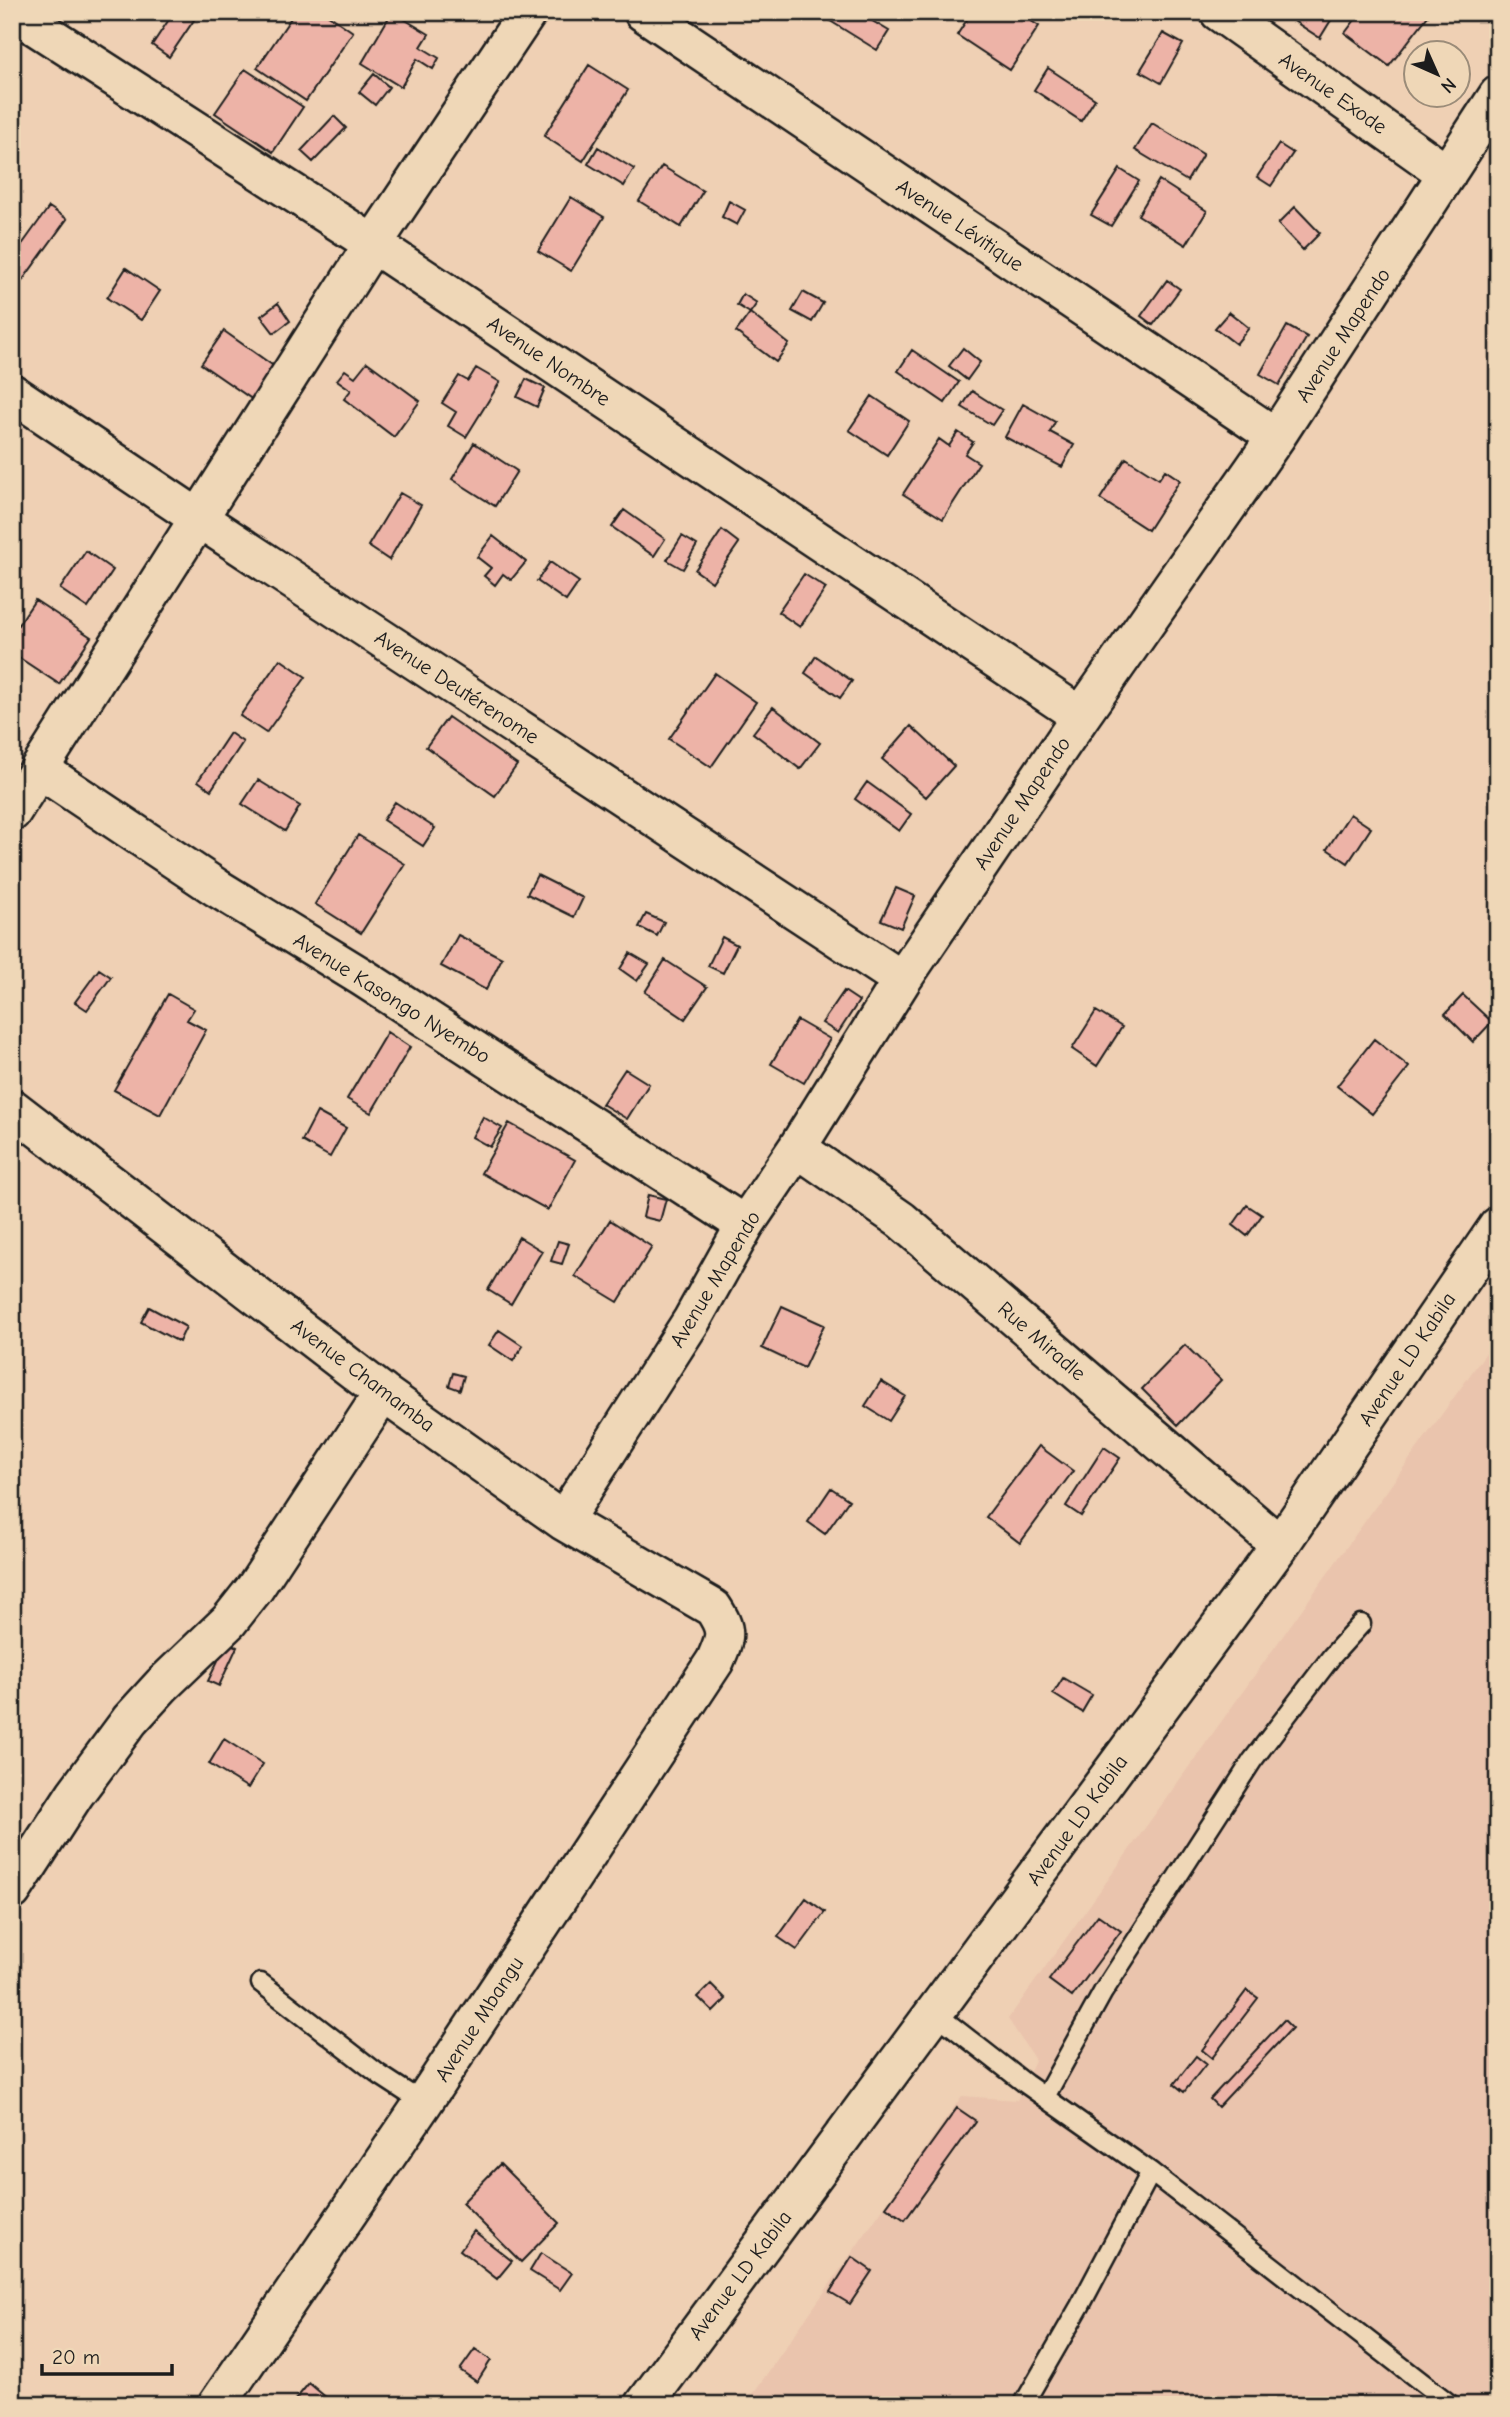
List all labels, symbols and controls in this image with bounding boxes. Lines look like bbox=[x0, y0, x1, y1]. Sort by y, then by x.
north arrow bbox=[1402, 38, 1472, 108]
street label: Avenue Exode bbox=[1275, 47, 1391, 139]
text: N bbox=[1436, 73, 1460, 97]
street label: Avenue Lévitique bbox=[892, 174, 1028, 276]
street label: Avenue Mapendo bbox=[1291, 264, 1395, 406]
street label: Avenue Nombre bbox=[483, 311, 615, 411]
street label: Avenue Deutérenome bbox=[371, 625, 543, 749]
street label: Avenue Mapendo bbox=[969, 732, 1075, 874]
street label: Avenue Kasongo Nyembo bbox=[289, 928, 495, 1068]
street label: Avenue Mapendo bbox=[665, 1206, 765, 1352]
street label: Avenue LD Kabila bbox=[1354, 1288, 1460, 1430]
street label: Rue Miradle bbox=[993, 1296, 1091, 1386]
street label: Avenue Chamamba bbox=[286, 1313, 440, 1437]
street label: Avenue LD Kabila bbox=[1022, 1750, 1132, 1890]
street label: Avenue Mbangu bbox=[430, 1952, 528, 2086]
street label: Avenue LD Kabila bbox=[684, 2206, 796, 2344]
scale bar bbox=[42, 2333, 172, 2377]
text: 20 m bbox=[52, 2345, 100, 2369]

